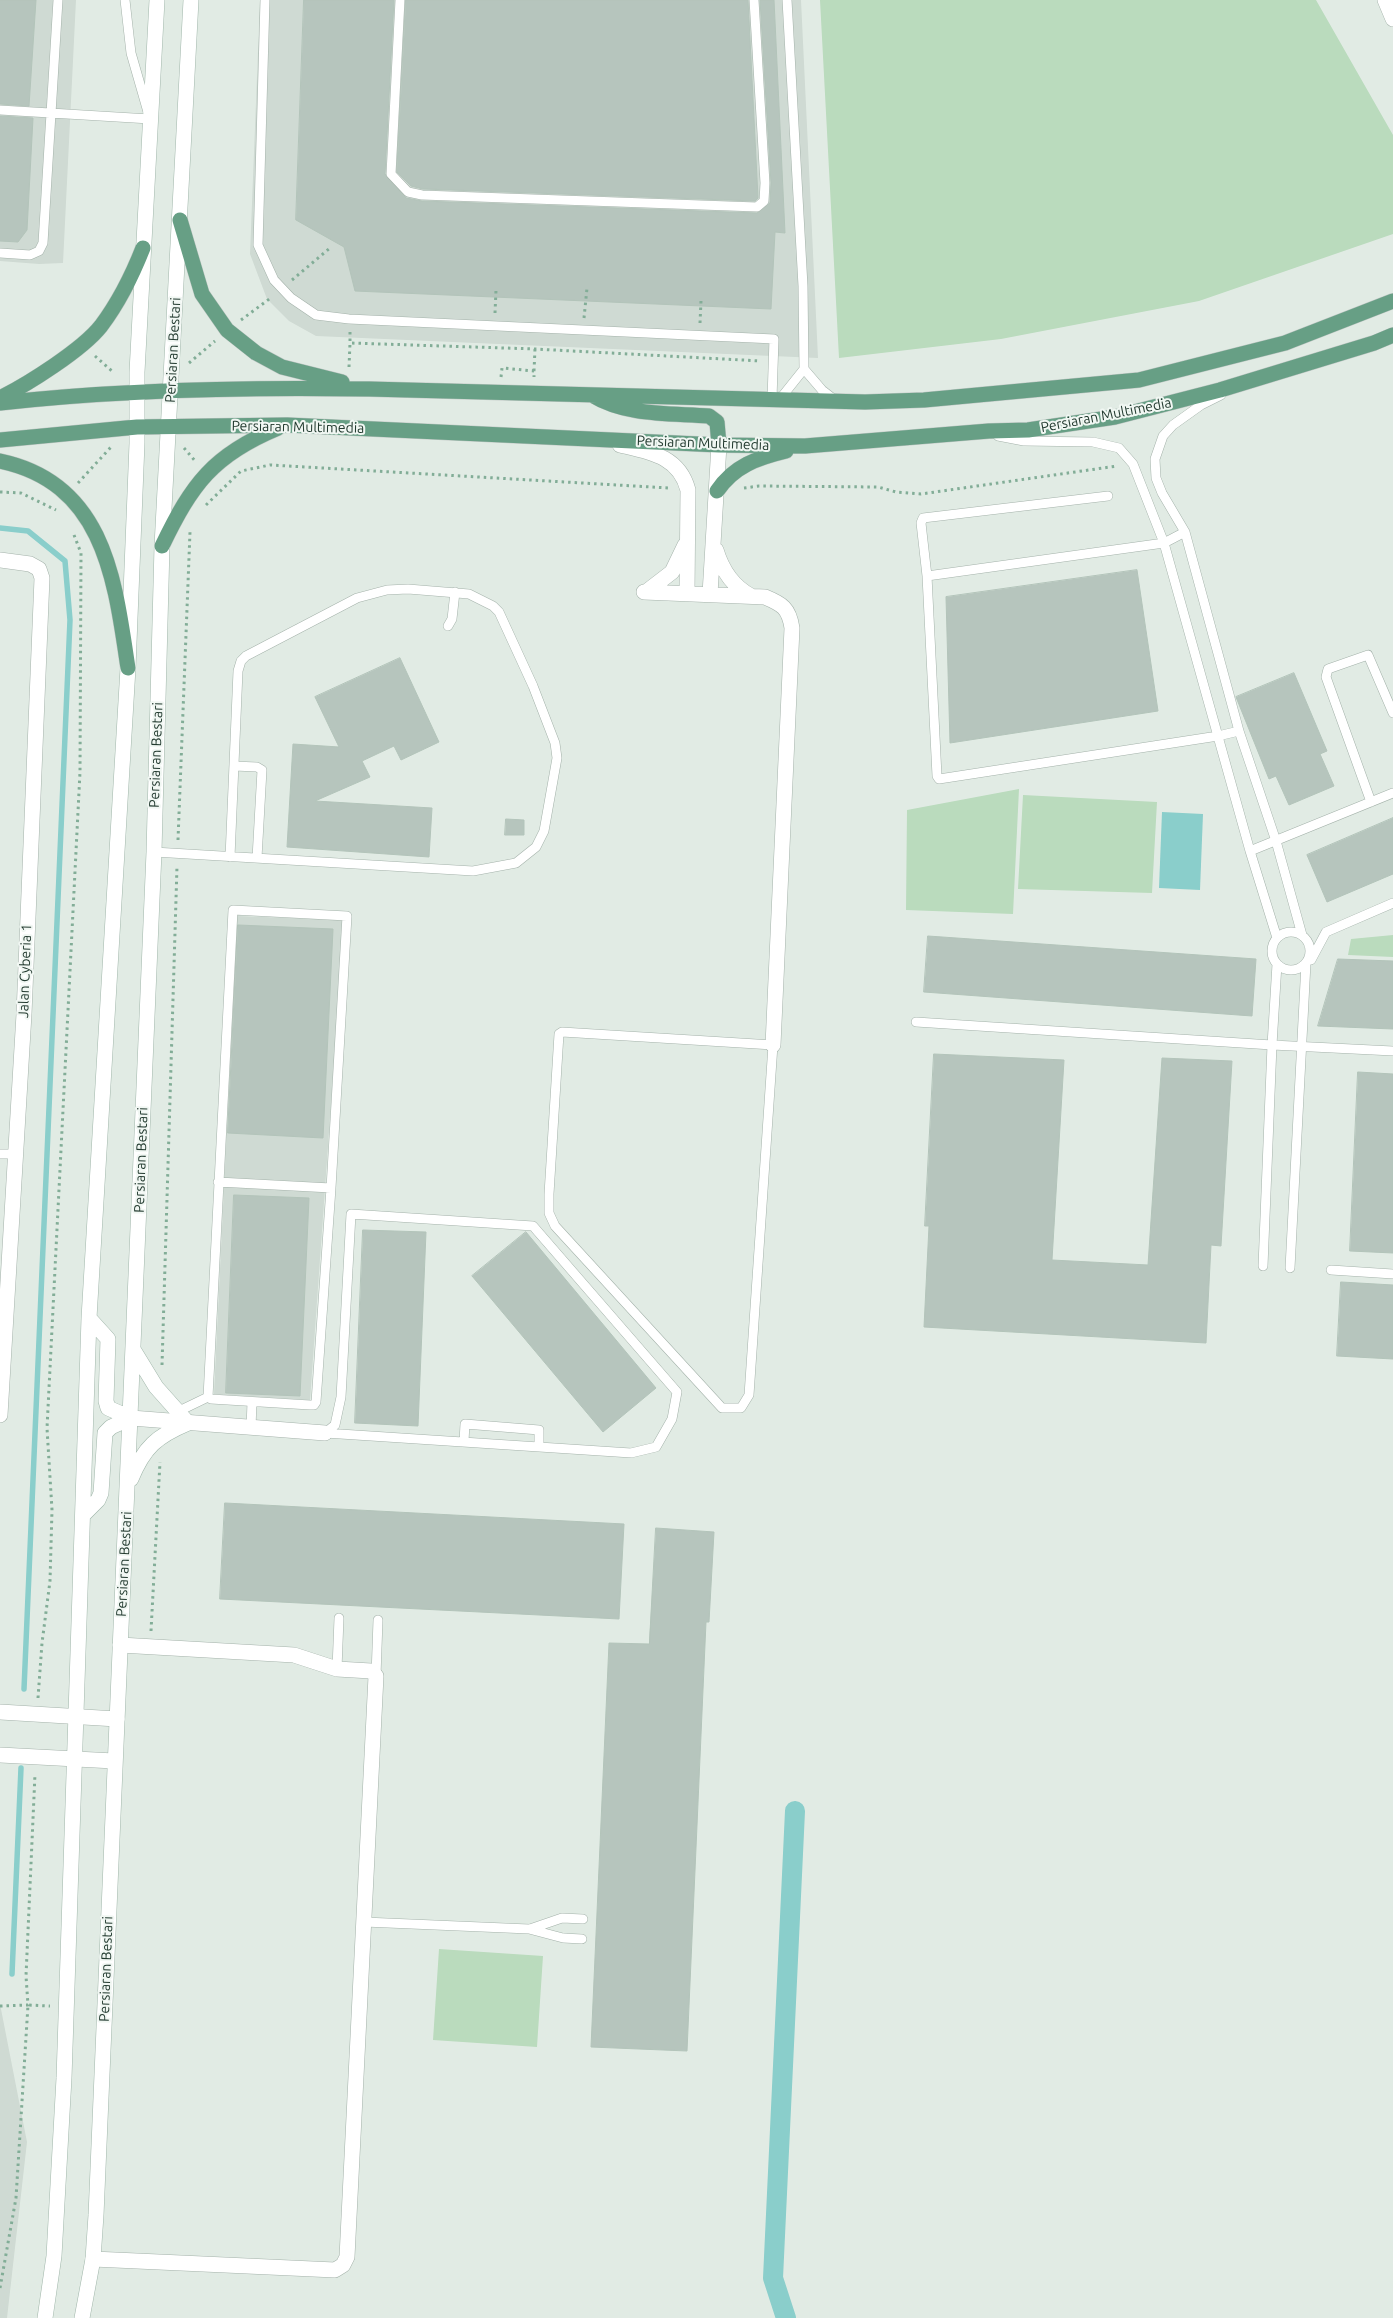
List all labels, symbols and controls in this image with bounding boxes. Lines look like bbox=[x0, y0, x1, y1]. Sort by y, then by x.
street label: Persiaran Bestari bbox=[162, 297, 184, 403]
street label: Persiaran Multimedia bbox=[1039, 394, 1173, 436]
street label: Persiaran Multimedia bbox=[231, 417, 365, 437]
street label: Persiaran Multimedia bbox=[636, 432, 770, 454]
street label: Persiaran Bestari bbox=[146, 702, 166, 808]
street label: Jalan Cyberia 1 bbox=[15, 924, 35, 1018]
street label: Persiaran Bestari bbox=[131, 1107, 151, 1213]
street label: Persiaran Bestari bbox=[113, 1511, 135, 1617]
street label: Persiaran Bestari bbox=[96, 1916, 116, 2022]

